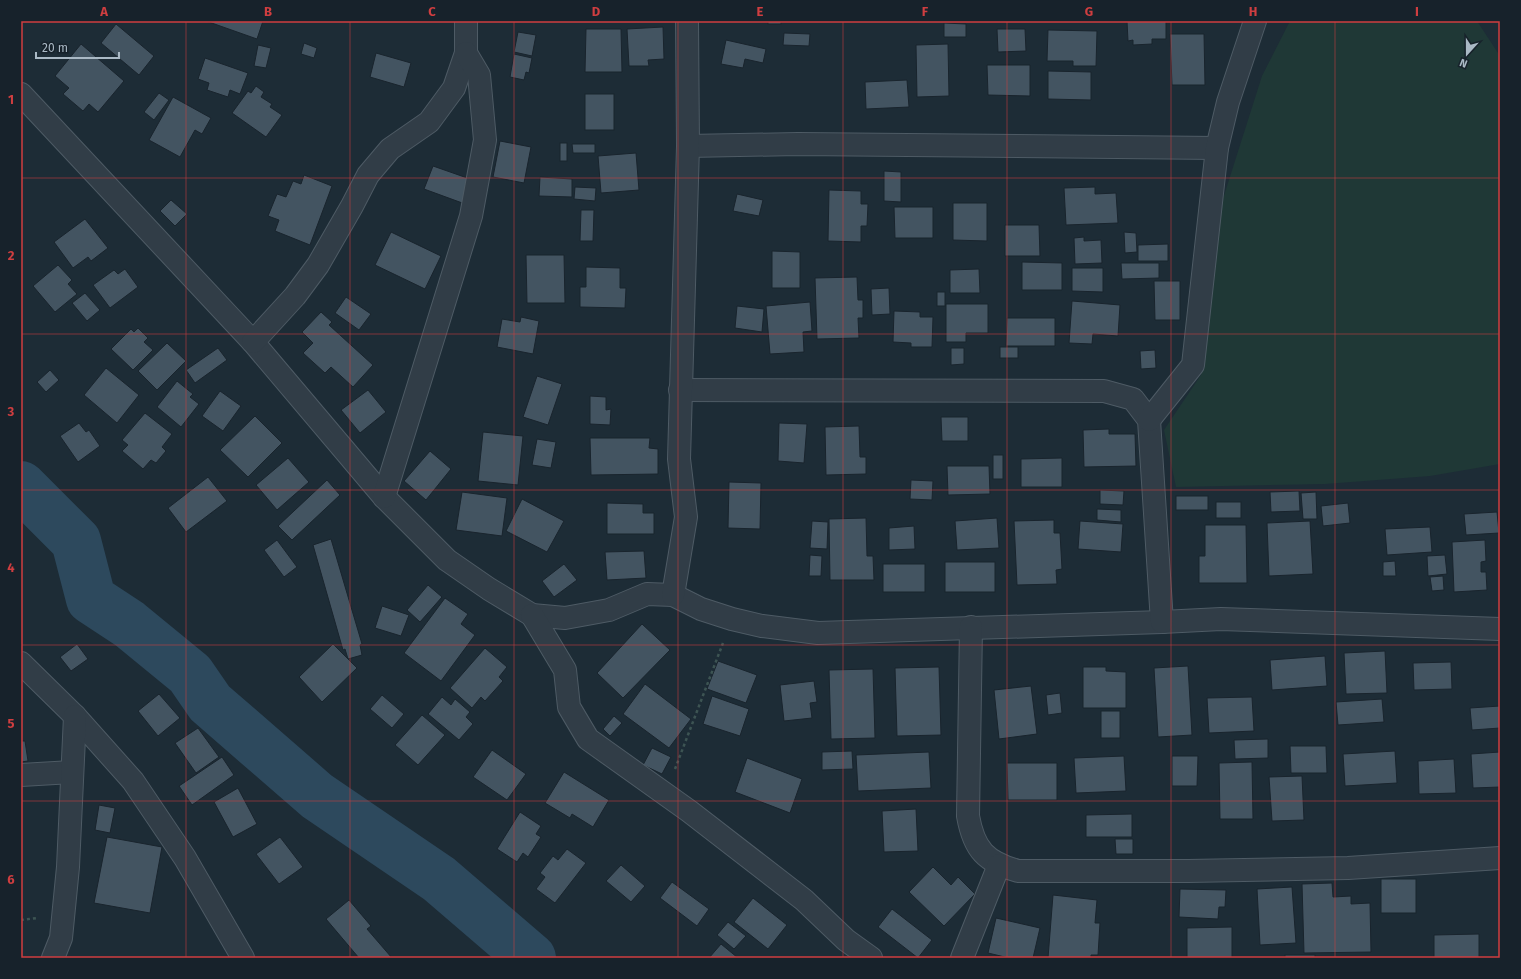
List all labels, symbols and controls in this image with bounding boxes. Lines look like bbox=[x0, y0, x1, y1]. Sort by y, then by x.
text: A bbox=[99, 4, 108, 19]
text: B bbox=[264, 4, 272, 19]
text: C bbox=[428, 4, 436, 19]
text: D bbox=[592, 4, 601, 19]
text: E bbox=[757, 4, 764, 19]
text: F bbox=[922, 4, 929, 19]
text: G bbox=[1085, 4, 1093, 19]
text: H bbox=[1249, 4, 1257, 19]
text: I bbox=[1415, 4, 1419, 19]
scale bar bbox=[36, 34, 119, 60]
north arrow bbox=[1447, 34, 1487, 74]
text: 20 m bbox=[42, 41, 68, 55]
text: N bbox=[1458, 55, 1469, 70]
text: 1 bbox=[8, 92, 14, 107]
text: 2 bbox=[8, 248, 15, 263]
text: 3 bbox=[7, 404, 15, 419]
text: 4 bbox=[7, 560, 15, 575]
text: 5 bbox=[8, 716, 15, 731]
text: 6 bbox=[7, 872, 15, 887]

